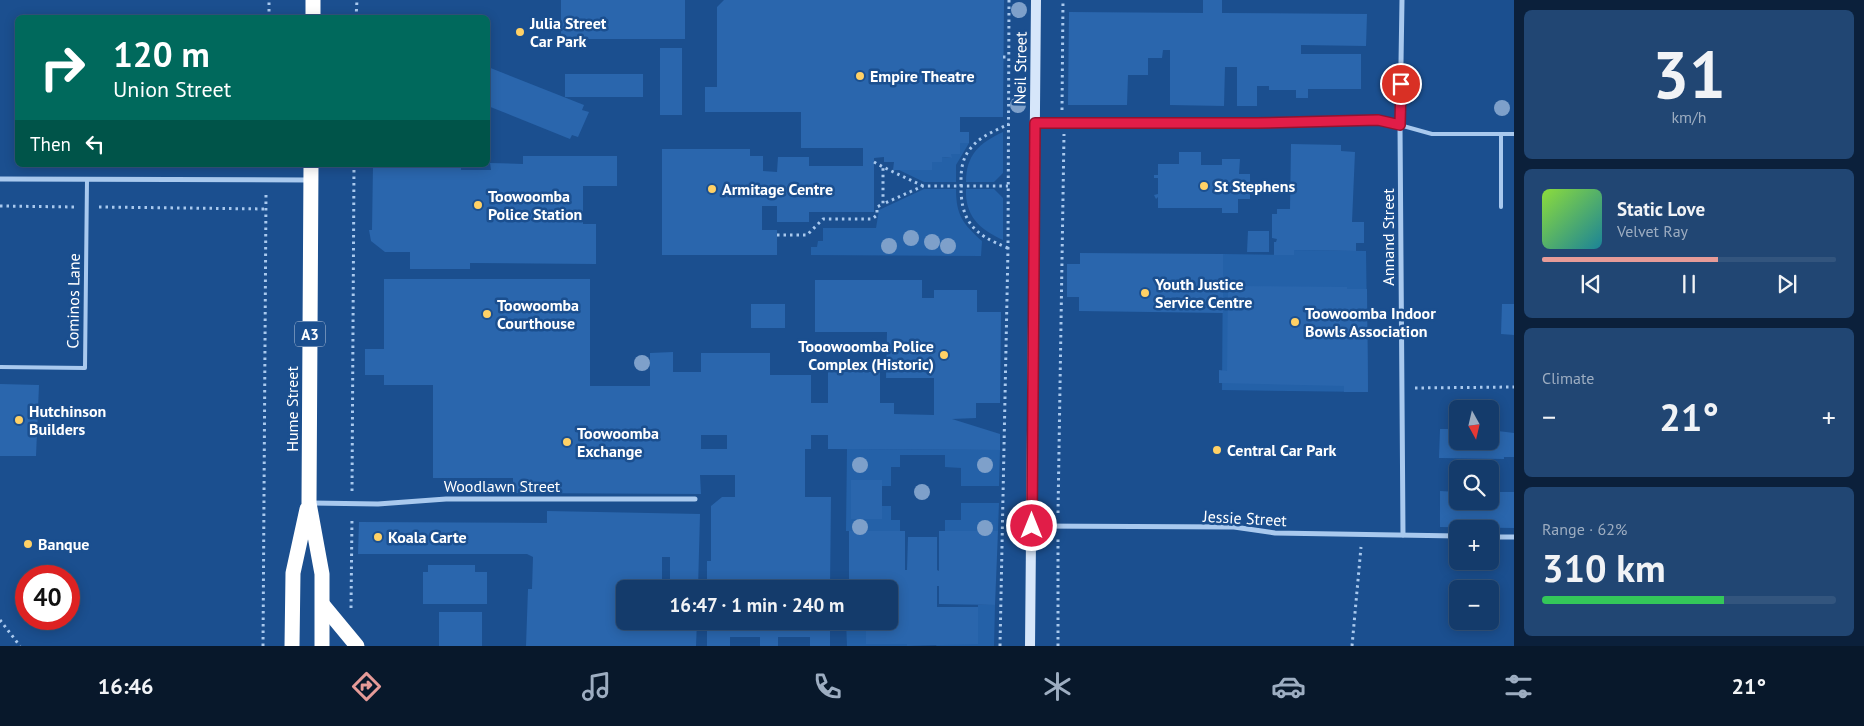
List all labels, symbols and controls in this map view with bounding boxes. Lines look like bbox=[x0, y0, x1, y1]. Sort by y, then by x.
place label: Julia Street Car Park bbox=[529, 13, 607, 51]
marker: Julia Street Car Park bbox=[514, 26, 526, 38]
text: 120 m bbox=[113, 31, 210, 77]
street label: Neil Street bbox=[1009, 31, 1031, 105]
text: 31 bbox=[1652, 32, 1726, 116]
icon: right bbox=[30, 35, 95, 100]
pin bbox=[1380, 63, 1422, 105]
place label: Empire Theatre bbox=[870, 66, 975, 86]
marker: Empire Theatre bbox=[854, 70, 866, 82]
icon: arrive bbox=[1387, 70, 1415, 98]
text: Union Street bbox=[113, 75, 231, 103]
text: km/h bbox=[1671, 107, 1707, 127]
icon: left bbox=[81, 130, 109, 158]
text: Then bbox=[30, 132, 71, 156]
place label: St Stephens bbox=[1214, 176, 1295, 196]
place label: Armitage Centre bbox=[722, 179, 833, 199]
marker: St Stephens bbox=[1198, 180, 1210, 192]
marker: Armitage Centre bbox=[706, 183, 718, 195]
place label: Toowoomba Police Station bbox=[488, 186, 582, 224]
street label: Annand Street bbox=[1378, 188, 1398, 286]
text: Static Love bbox=[1617, 197, 1705, 221]
marker: Toowoomba Police Station bbox=[472, 199, 484, 211]
text: Velvet Ray bbox=[1617, 221, 1688, 241]
street label: Cominos Lane bbox=[62, 253, 84, 349]
icon: previous bbox=[1577, 270, 1605, 298]
icon: pause bbox=[1675, 270, 1703, 298]
icon: next bbox=[1773, 270, 1801, 298]
place label: Youth Justice Service Centre bbox=[1154, 274, 1252, 312]
marker: Youth Justice Service Centre bbox=[1139, 287, 1151, 299]
place label: Toowoomba Courthouse bbox=[497, 295, 579, 333]
place label: Toowoomba Indoor Bowls Association bbox=[1305, 303, 1436, 341]
marker: Toowoomba Courthouse bbox=[481, 308, 493, 320]
marker: Toowoomba Indoor Bowls Association bbox=[1289, 316, 1301, 328]
road number: A3 bbox=[295, 322, 325, 346]
place label: Tooowoomba Police Complex (Historic) bbox=[798, 336, 934, 374]
marker: Tooowoomba Police Complex (Historic) bbox=[938, 349, 950, 361]
street label: Hume Street bbox=[282, 366, 302, 452]
text: Climate bbox=[1542, 368, 1594, 388]
text: 21° bbox=[1659, 392, 1719, 441]
text: − bbox=[1542, 398, 1556, 435]
text: + bbox=[1822, 398, 1836, 435]
north arrow bbox=[1449, 400, 1499, 450]
map controls bbox=[1449, 400, 1499, 630]
place label: Hutchinson Builders bbox=[29, 401, 106, 439]
marker: Hutchinson Builders bbox=[13, 414, 25, 426]
place label: Toowoomba Exchange bbox=[577, 423, 659, 461]
marker: Toowoomba Exchange bbox=[561, 436, 573, 448]
place label: Central Car Park bbox=[1227, 440, 1337, 460]
marker: Central Car Park bbox=[1211, 444, 1223, 456]
button: search bbox=[1449, 460, 1499, 510]
street label: Woodlawn Street bbox=[444, 476, 561, 496]
position arrow bbox=[1005, 499, 1057, 551]
street label: Jessie Street bbox=[1202, 506, 1288, 530]
text: Range · 62% bbox=[1542, 519, 1627, 539]
button: + bbox=[1449, 520, 1499, 570]
place label: Koala Carte bbox=[388, 527, 467, 547]
marker: Koala Carte bbox=[372, 531, 384, 543]
place label: Banque bbox=[38, 534, 89, 554]
marker: Banque bbox=[22, 538, 34, 550]
text: 310 km bbox=[1542, 543, 1666, 592]
speed limit sign: 40 bbox=[15, 565, 80, 630]
button: − bbox=[1449, 580, 1499, 630]
text: 16:47 · 1 min · 240 m bbox=[670, 593, 844, 617]
icon: directions bbox=[349, 669, 384, 704]
icon: music bbox=[579, 669, 614, 704]
icon: phone bbox=[810, 669, 845, 704]
icon: climate bbox=[1040, 669, 1075, 704]
icon: car bbox=[1271, 669, 1306, 704]
icon: filters bbox=[1501, 669, 1536, 704]
text: 16:46 bbox=[98, 672, 154, 700]
text: 21° bbox=[1732, 672, 1766, 700]

